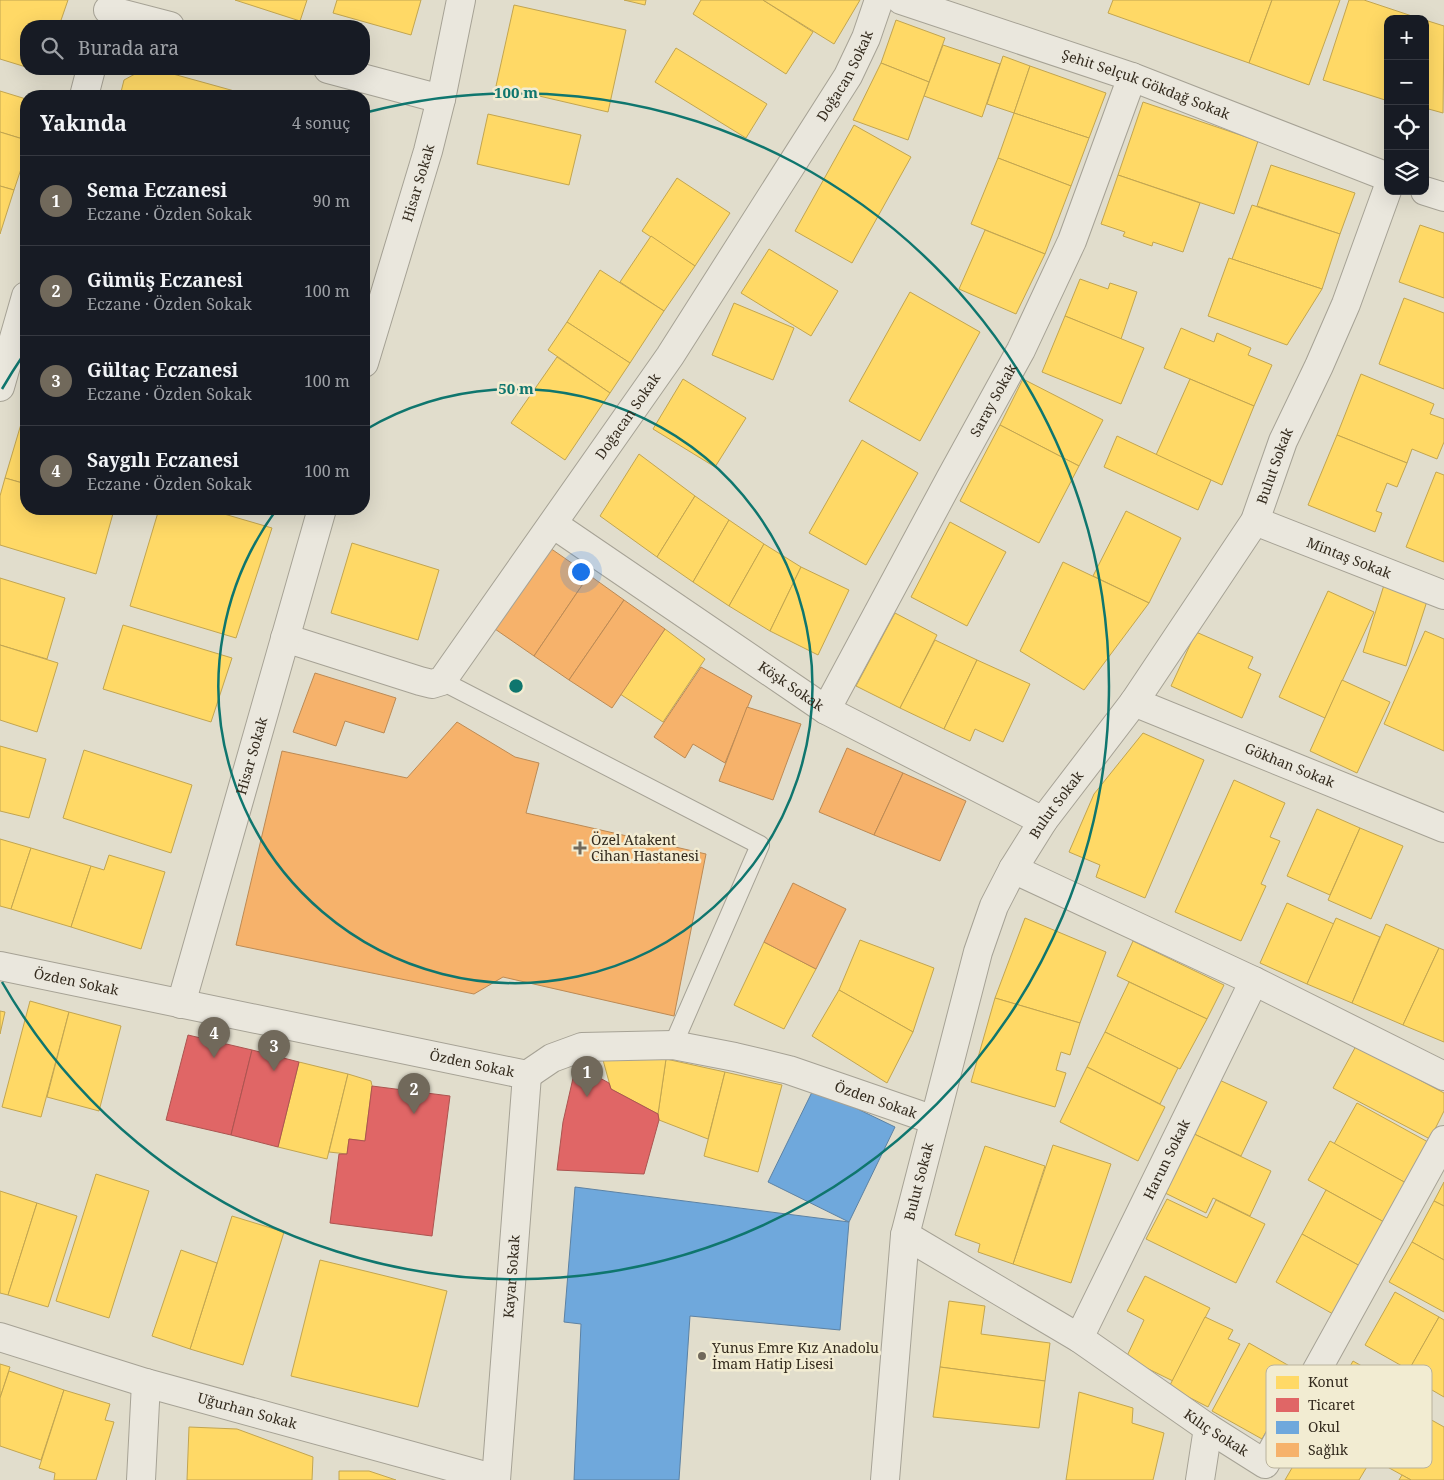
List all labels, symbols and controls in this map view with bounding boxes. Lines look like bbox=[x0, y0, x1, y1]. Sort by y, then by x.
map controls bbox=[1384, 15, 1429, 195]
button: + bbox=[1384, 15, 1429, 60]
search box bbox=[20, 20, 370, 75]
street label: Doğacan Sokak bbox=[812, 27, 877, 125]
icon: search bbox=[38, 34, 66, 62]
text: Burada ara bbox=[78, 35, 179, 61]
street label: Şehit Selçuk Gökdağ Sokak bbox=[1059, 44, 1234, 124]
button: − bbox=[1384, 60, 1429, 105]
text: 100 m bbox=[494, 82, 538, 102]
button: locate bbox=[1384, 105, 1429, 150]
text: Yakında bbox=[40, 109, 127, 137]
text: 4 sonuç bbox=[292, 112, 350, 134]
street label: Hisar Sokak bbox=[397, 141, 439, 224]
button: layers bbox=[1384, 150, 1429, 195]
text: Sema Eczanesi bbox=[87, 177, 227, 203]
text: 1 bbox=[51, 190, 61, 212]
text: 90 m bbox=[313, 190, 350, 212]
text: Eczane · Özden Sokak bbox=[87, 203, 252, 225]
text: Gümüş Eczanesi bbox=[87, 267, 243, 293]
text: 2 bbox=[51, 280, 61, 302]
text: 100 m bbox=[304, 280, 350, 302]
text: Eczane · Özden Sokak bbox=[87, 293, 252, 315]
text: Gültaç Eczanesi bbox=[87, 357, 238, 383]
street label: Saray Sokak bbox=[965, 359, 1021, 440]
street label: Doğacan Sokak bbox=[591, 368, 665, 463]
text: 3 bbox=[51, 370, 61, 392]
text: 100 m bbox=[304, 370, 350, 392]
text: 50 m bbox=[498, 378, 534, 398]
text: Eczane · Özden Sokak bbox=[87, 383, 252, 405]
street label: Bulut Sokak bbox=[1252, 424, 1297, 506]
text: Saygılı Eczanesi bbox=[87, 447, 239, 473]
text: 4 bbox=[51, 460, 61, 482]
text: 100 m bbox=[304, 460, 350, 482]
text: Eczane · Özden Sokak bbox=[87, 473, 252, 495]
street label: Mintaş Sokak bbox=[1304, 532, 1395, 583]
your location bbox=[568, 559, 594, 585]
street label: Köşk Sokak bbox=[755, 657, 829, 715]
centre of rings bbox=[507, 677, 525, 695]
street label: Hisar Sokak bbox=[231, 714, 272, 797]
street label: Gökhan Sokak bbox=[1242, 738, 1338, 792]
street label: Bulut Sokak bbox=[1024, 766, 1088, 842]
place label: Özel Atakent Cihan Hastanesi bbox=[591, 830, 699, 865]
marker: Özel Atakent Cihan Hastanesi bbox=[573, 841, 587, 855]
street label: Özden Sokak bbox=[32, 963, 121, 1000]
pin: 4 bbox=[198, 1017, 230, 1058]
pin: 3 bbox=[258, 1030, 290, 1071]
street label: Özden Sokak bbox=[428, 1045, 517, 1081]
pin: 1 bbox=[571, 1056, 603, 1097]
pin: 2 bbox=[398, 1073, 430, 1114]
street label: Özden Sokak bbox=[832, 1076, 921, 1123]
street label: Harun Sokak bbox=[1138, 1115, 1194, 1202]
street label: Bulut Sokak bbox=[899, 1140, 938, 1222]
street label: Kayar Sokak bbox=[498, 1233, 524, 1319]
place label: Yunus Emre Kız Anadolu İmam Hatip Lisesi bbox=[711, 1338, 879, 1373]
marker: Yunus Emre Kız Anadolu İmam Hatip Lisesi bbox=[696, 1350, 708, 1362]
legend bbox=[1266, 1365, 1432, 1468]
text: Konut bbox=[1308, 1372, 1349, 1391]
street label: Uğurhan Sokak bbox=[195, 1388, 300, 1433]
text: Ticaret bbox=[1308, 1395, 1355, 1414]
street label: Kılıç Sokak bbox=[1180, 1404, 1253, 1461]
text: Okul bbox=[1308, 1417, 1340, 1436]
text: Sağlık bbox=[1308, 1440, 1349, 1459]

